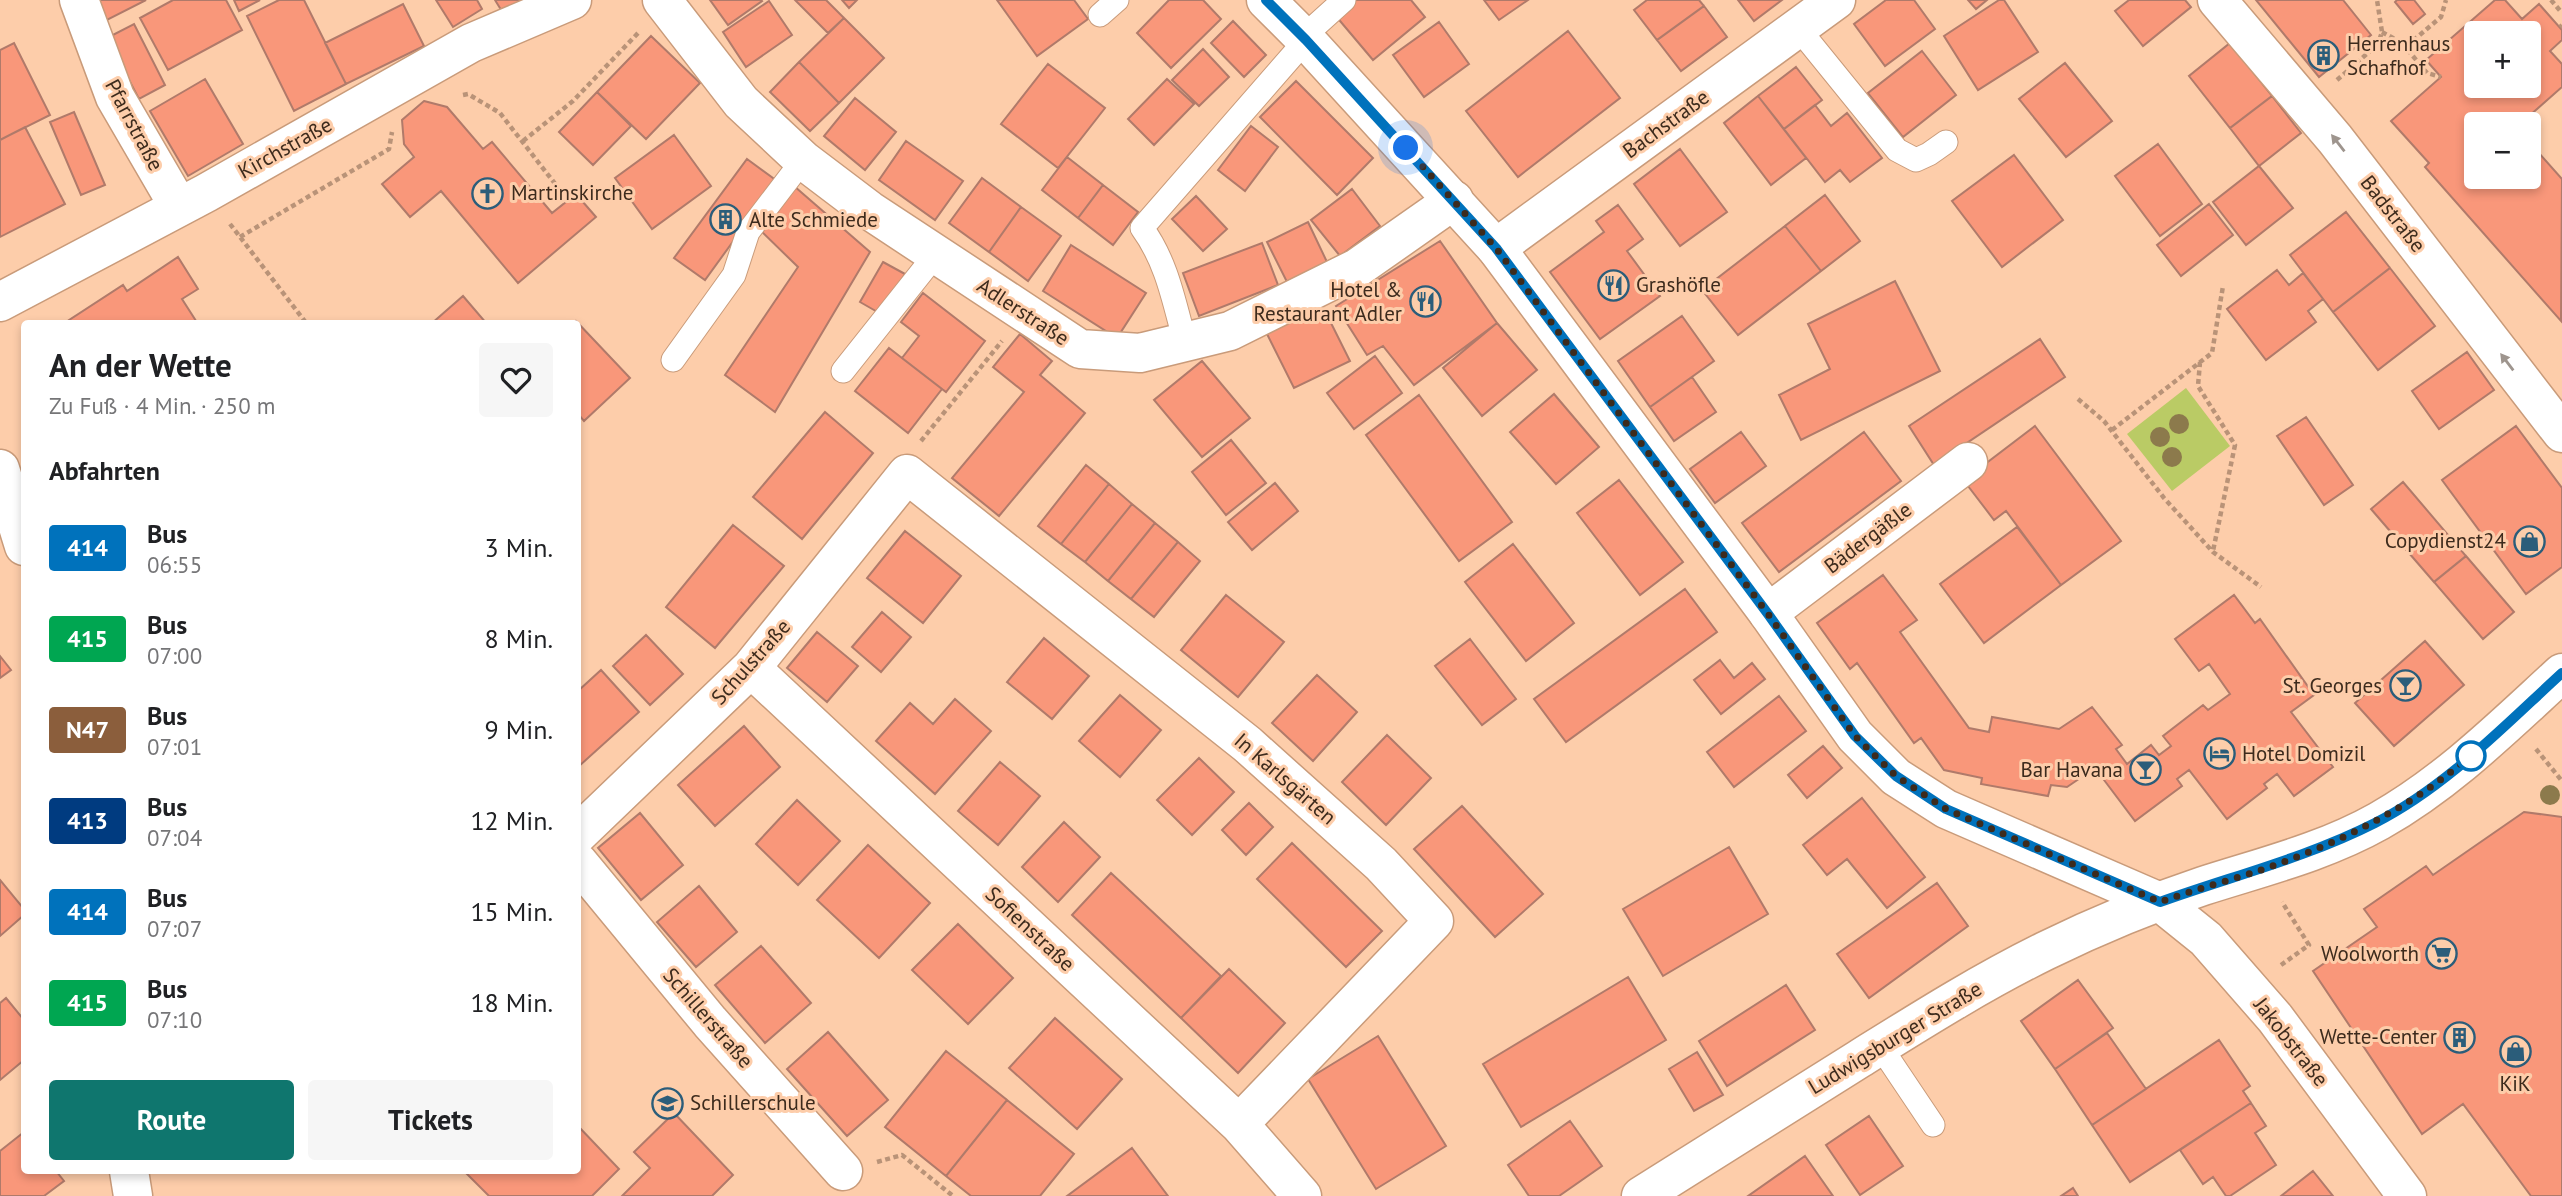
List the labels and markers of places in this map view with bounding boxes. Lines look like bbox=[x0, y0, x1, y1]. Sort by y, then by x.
place label: Herrenhaus Schafhof bbox=[2347, 30, 2450, 81]
building icon: Herrenhaus Schafhof bbox=[2307, 39, 2341, 73]
church icon: Martinskirche bbox=[471, 176, 505, 210]
place label: Martinskirche bbox=[511, 179, 633, 206]
building icon: Alte Schmiede bbox=[709, 203, 743, 237]
place label: Alte Schmiede bbox=[749, 206, 878, 233]
restaurant icon: Grashöfle bbox=[1596, 268, 1630, 302]
place label: Grashöfle bbox=[1636, 271, 1721, 298]
place label: Hotel & Restaurant Adler bbox=[1254, 276, 1402, 327]
restaurant icon: Hotel & Restaurant Adler bbox=[1408, 285, 1442, 319]
shop icon: Copydienst24 bbox=[2512, 524, 2546, 558]
place label: Copydienst24 bbox=[2385, 527, 2506, 554]
bar icon: St. Georges bbox=[2388, 669, 2422, 703]
place label: St. Georges bbox=[2282, 672, 2382, 699]
hotel icon: Hotel Domizil bbox=[2202, 737, 2236, 771]
place label: Hotel Domizil bbox=[2242, 740, 2365, 767]
unlabelled marker bbox=[2456, 741, 2486, 771]
bar icon: Bar Havana bbox=[2129, 753, 2163, 787]
place label: Bar Havana bbox=[2021, 756, 2123, 783]
supermarket icon: Woolworth bbox=[2425, 937, 2459, 971]
place label: Woolworth bbox=[2321, 940, 2419, 967]
building icon: Wette-Center bbox=[2443, 1020, 2477, 1054]
place label: Wette-Center bbox=[2319, 1023, 2437, 1050]
shop icon: KiK bbox=[2498, 1035, 2532, 1069]
place label: KiK bbox=[2499, 1070, 2531, 1097]
school or university icon: Schillerschule bbox=[650, 1086, 684, 1120]
place label: Schillerschule bbox=[690, 1089, 816, 1116]

